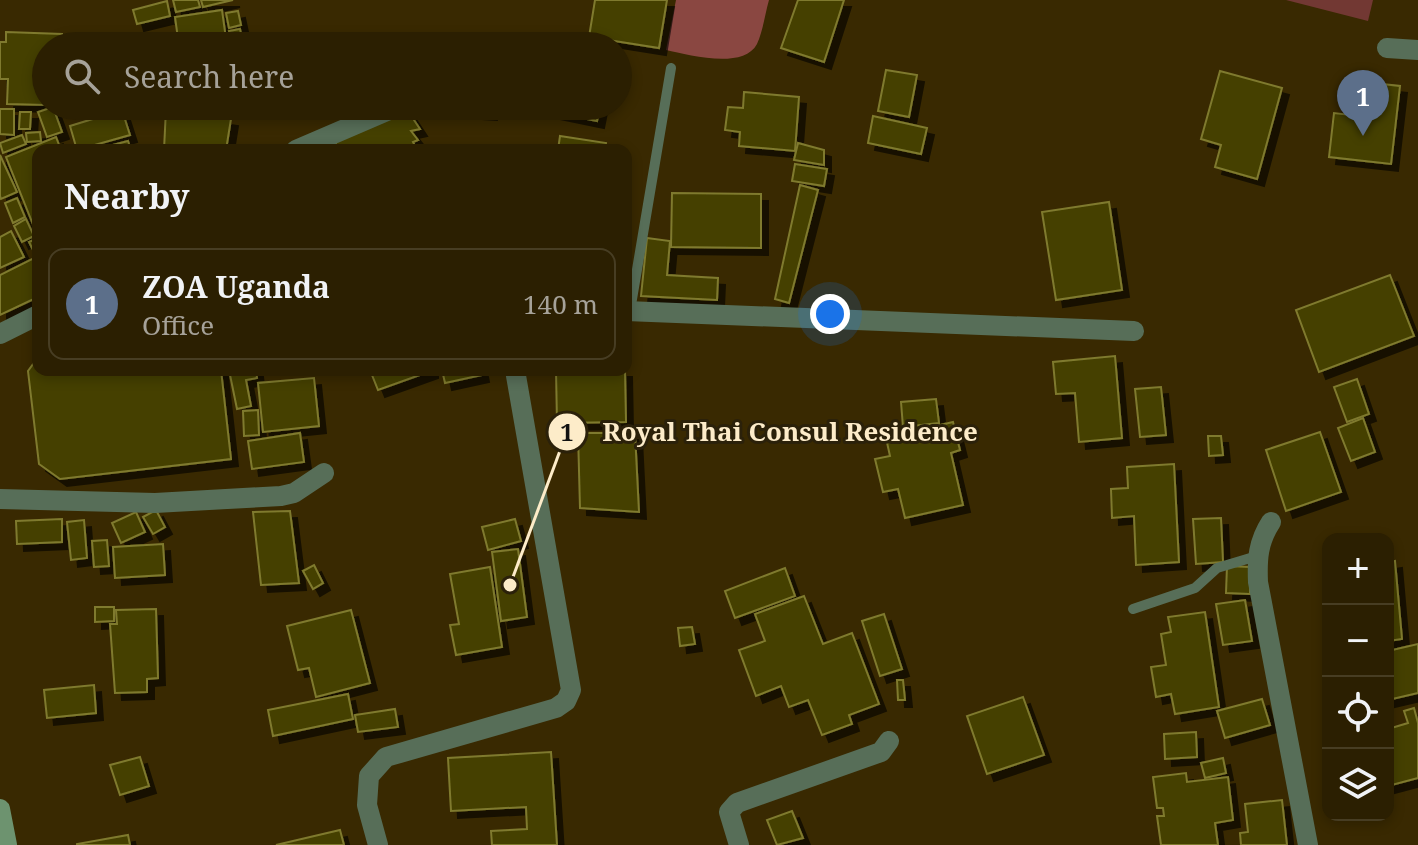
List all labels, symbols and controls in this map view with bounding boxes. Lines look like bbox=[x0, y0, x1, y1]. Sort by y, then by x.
search box bbox=[32, 32, 632, 120]
icon: search bbox=[60, 54, 104, 98]
text: Search here bbox=[124, 56, 294, 97]
pin: 1 bbox=[1337, 70, 1389, 136]
text: Nearby bbox=[64, 173, 190, 219]
text: ZOA Uganda bbox=[142, 266, 330, 307]
text: 1 bbox=[85, 286, 99, 322]
text: 140 m bbox=[523, 286, 598, 322]
your location bbox=[810, 294, 850, 334]
text: Office bbox=[142, 307, 214, 343]
callout: Royal Thai Consul Residence bbox=[547, 407, 994, 457]
text: Royal Thai Consul Residence bbox=[602, 413, 978, 449]
text: 1 bbox=[560, 415, 574, 448]
map controls bbox=[1322, 533, 1394, 821]
button: + bbox=[1322, 533, 1394, 605]
button: − bbox=[1322, 605, 1394, 677]
button: locate bbox=[1322, 677, 1394, 749]
button: layers bbox=[1322, 749, 1394, 821]

